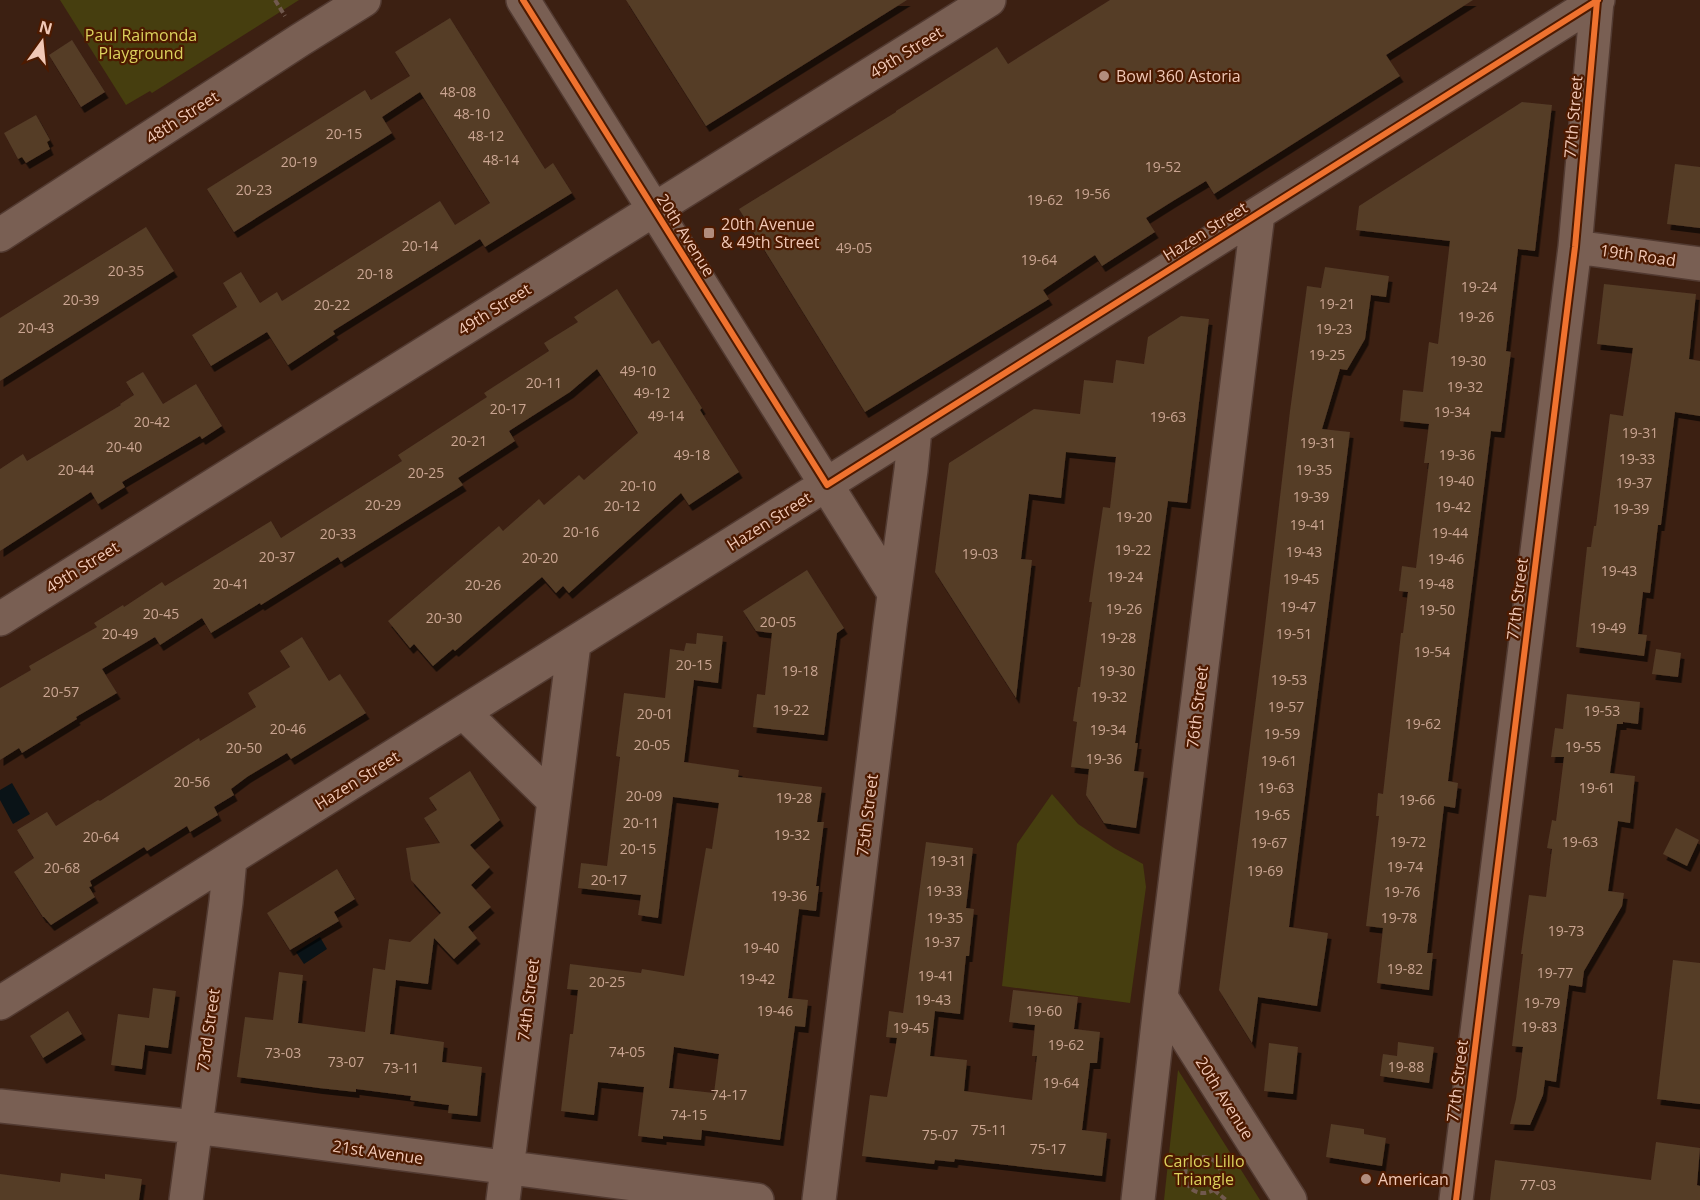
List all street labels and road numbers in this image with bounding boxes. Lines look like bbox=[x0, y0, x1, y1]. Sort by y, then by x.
street label: 49th Street bbox=[865, 21, 947, 83]
street label: 77th Street bbox=[1558, 75, 1588, 159]
street label: 48th Street bbox=[141, 85, 223, 149]
street label: 20th Avenue bbox=[652, 189, 720, 281]
street label: Hazen Street bbox=[1159, 196, 1252, 266]
street label: 19th Road bbox=[1599, 239, 1677, 271]
street label: 49th Street bbox=[453, 278, 535, 340]
street label: Hazen Street bbox=[723, 486, 816, 556]
street label: 49th Street bbox=[41, 536, 123, 598]
street label: 77th Street bbox=[1501, 556, 1533, 641]
street label: 76th Street bbox=[1181, 664, 1213, 749]
street label: Hazen Street bbox=[311, 745, 404, 815]
street label: 75th Street bbox=[851, 772, 883, 857]
street label: 74th Street bbox=[512, 957, 544, 1042]
street label: 73rd Street bbox=[191, 987, 225, 1073]
street label: 77th Street bbox=[1441, 1038, 1473, 1123]
street label: 20th Avenue bbox=[1191, 1052, 1259, 1144]
street label: 21st Avenue bbox=[331, 1135, 425, 1169]

